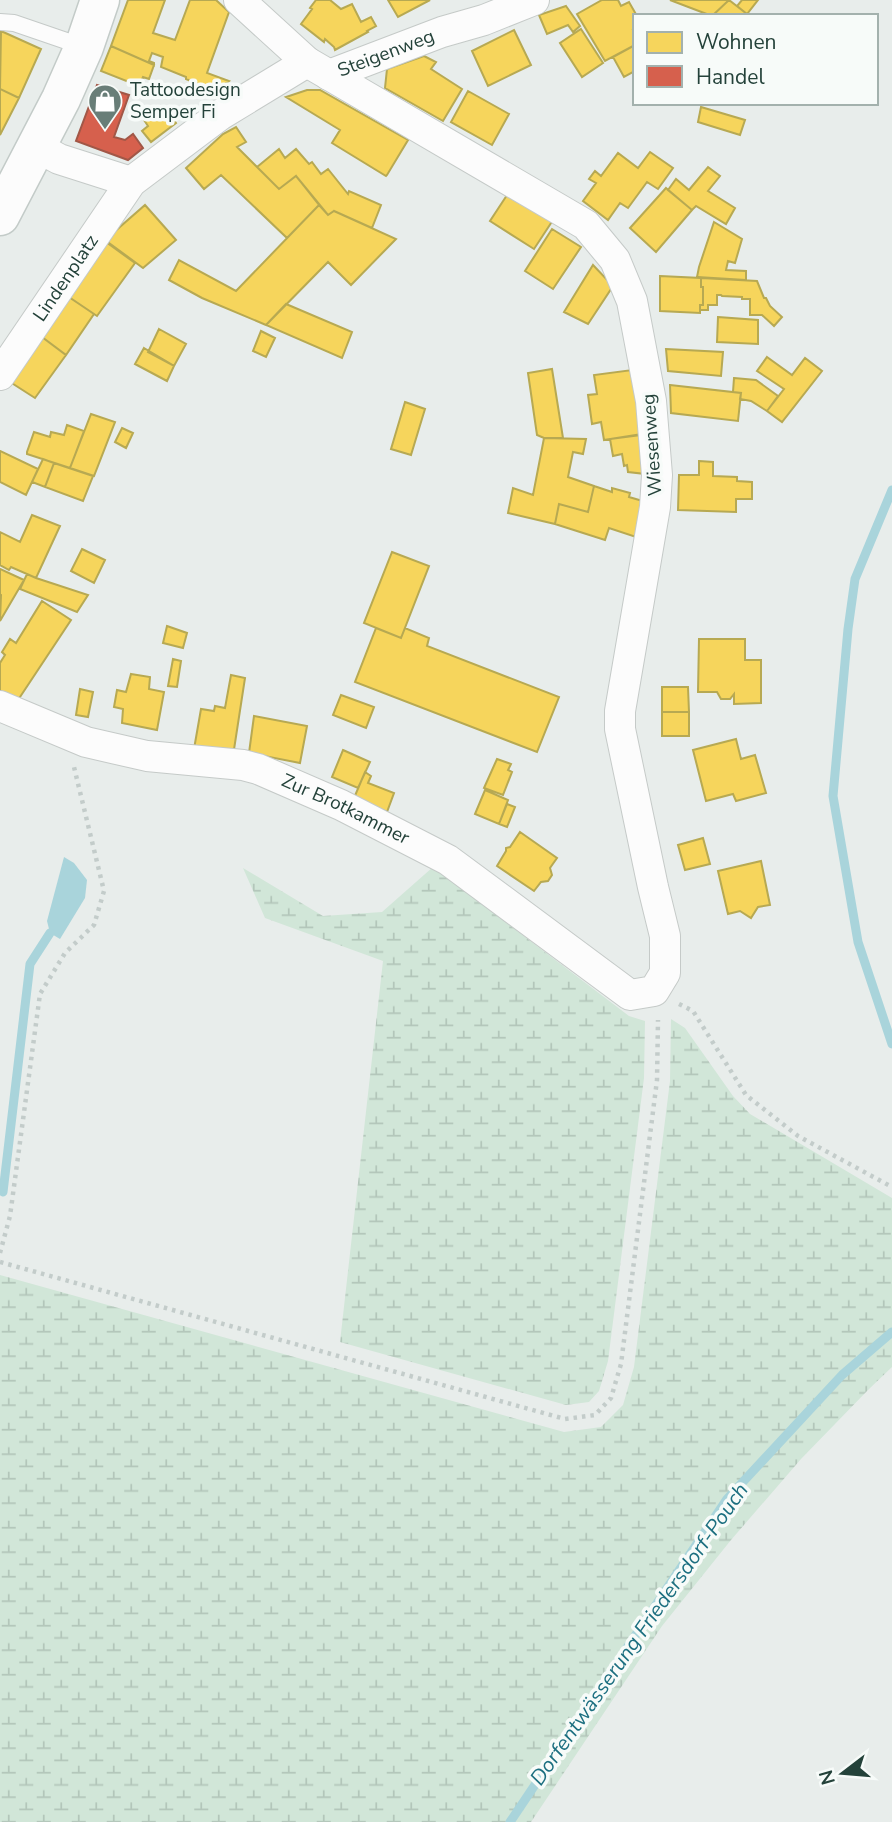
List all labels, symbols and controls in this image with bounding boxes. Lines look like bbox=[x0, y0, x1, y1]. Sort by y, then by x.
legend bbox=[633, 14, 878, 105]
street label: Steigenweg bbox=[334, 23, 438, 84]
text: Wohnen bbox=[696, 28, 777, 56]
text: Handel bbox=[696, 63, 765, 91]
place label: Tattoodesign Semper Fi bbox=[130, 77, 241, 125]
shop icon: Tattoodesign Semper Fi bbox=[86, 82, 124, 131]
street label: Lindenplatz bbox=[27, 229, 105, 327]
street label: Wiesenweg bbox=[635, 393, 669, 497]
street label: Zur Brotkammer bbox=[277, 768, 414, 851]
water label: Dorfentwässerung Friedersdorf-Pouch bbox=[523, 1477, 755, 1791]
north arrow bbox=[808, 1738, 878, 1808]
text: N bbox=[813, 1767, 842, 1788]

